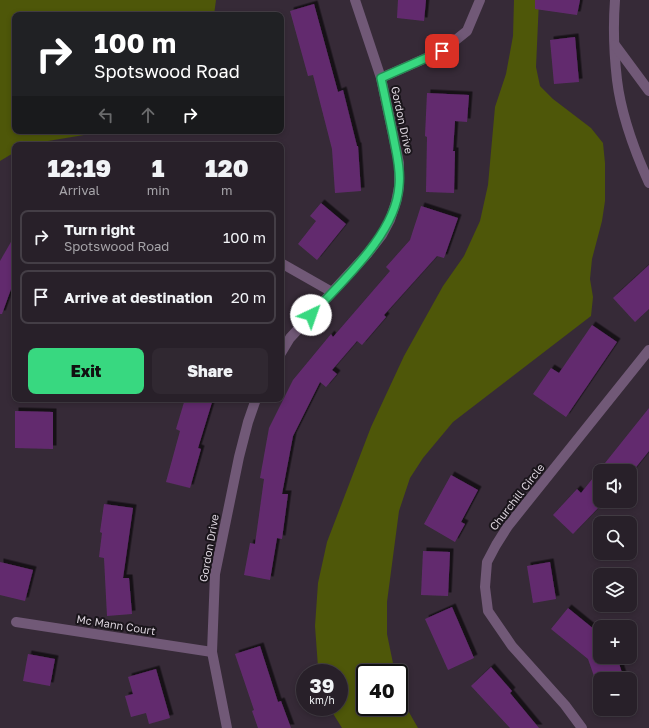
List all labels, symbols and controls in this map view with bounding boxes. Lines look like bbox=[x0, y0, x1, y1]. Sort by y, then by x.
text: 100 m bbox=[94, 26, 176, 59]
icon: right bbox=[28, 28, 80, 80]
pin bbox=[425, 34, 459, 68]
icon: arrive bbox=[431, 40, 453, 62]
text: Spotswood Road bbox=[94, 60, 240, 82]
street label: Gordon Drive bbox=[389, 85, 416, 155]
icon: left bbox=[95, 104, 117, 126]
icon: ahead bbox=[137, 104, 159, 126]
icon: right bbox=[179, 104, 201, 126]
text: 12:19 bbox=[47, 153, 111, 182]
text: 1 bbox=[152, 153, 164, 182]
text: 120 bbox=[205, 153, 249, 182]
text: Arrival bbox=[59, 182, 100, 198]
text: min bbox=[147, 182, 170, 198]
text: m bbox=[221, 182, 233, 198]
text: Turn right bbox=[64, 220, 135, 238]
icon: right bbox=[30, 226, 52, 248]
text: 100 m bbox=[223, 228, 266, 246]
text: Spotswood Road bbox=[64, 238, 169, 254]
icon: arrive bbox=[30, 286, 52, 308]
text: Arrive at destination bbox=[64, 288, 213, 306]
text: 20 m bbox=[231, 288, 266, 306]
position arrow bbox=[290, 294, 332, 336]
button: Exit bbox=[28, 348, 144, 394]
button: Share bbox=[152, 348, 268, 394]
street label: Churchill Circle bbox=[487, 461, 547, 533]
map controls bbox=[593, 464, 637, 716]
button: sound bbox=[593, 464, 637, 508]
street label: Gordon Drive bbox=[196, 513, 221, 583]
button: search bbox=[593, 516, 637, 560]
button: layers bbox=[593, 568, 637, 612]
street label: Mc Mann Court bbox=[76, 612, 157, 637]
button: + bbox=[593, 620, 637, 664]
speed limit sign: 40 bbox=[356, 664, 408, 716]
button: − bbox=[593, 672, 637, 716]
text: 39 bbox=[310, 673, 334, 697]
text: km/h bbox=[309, 694, 335, 706]

